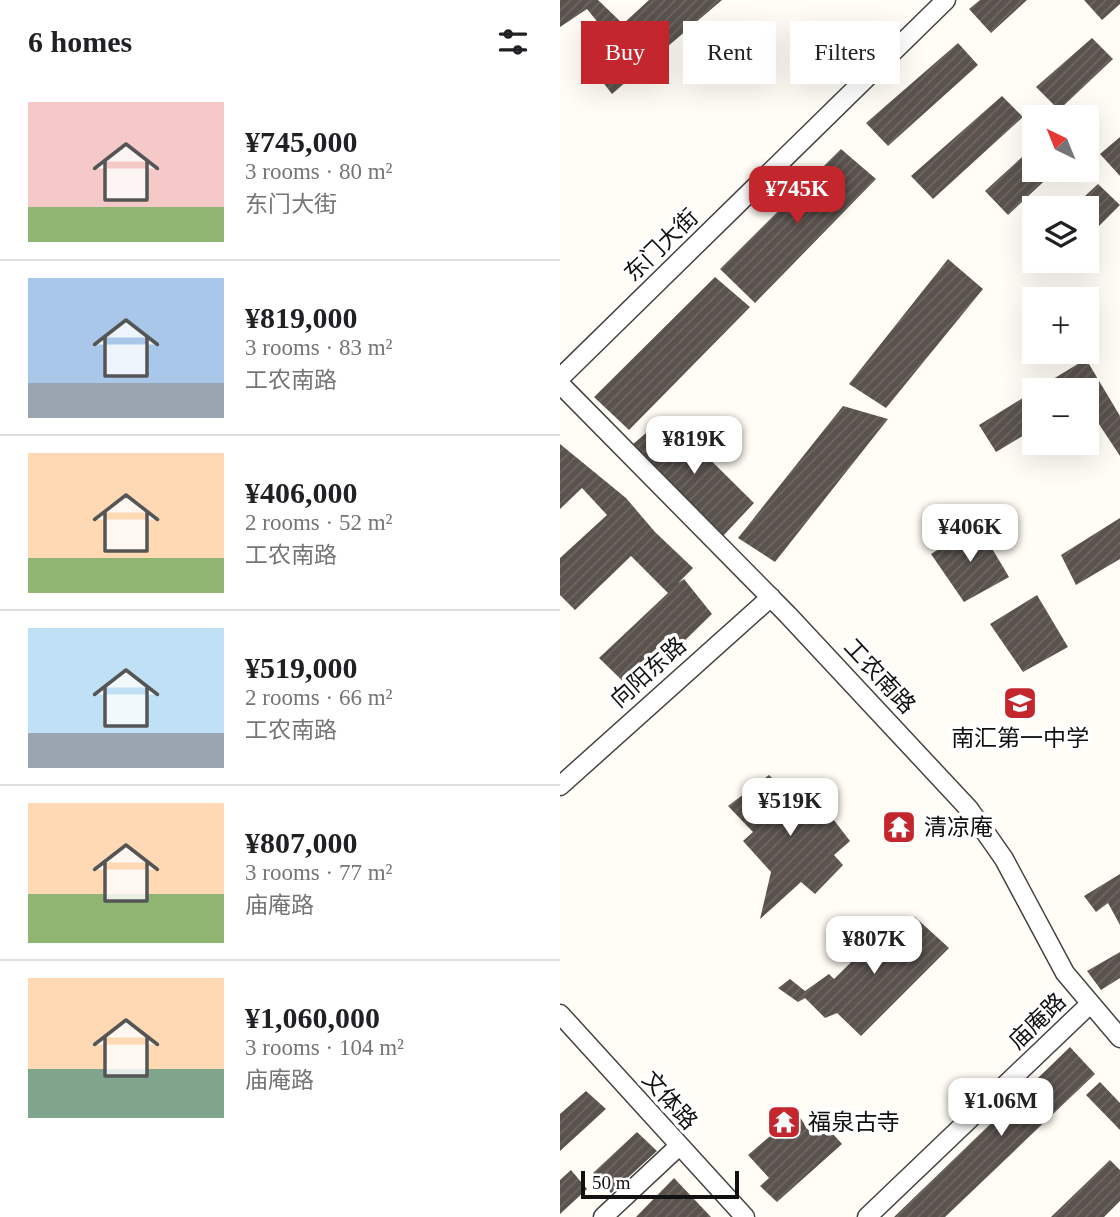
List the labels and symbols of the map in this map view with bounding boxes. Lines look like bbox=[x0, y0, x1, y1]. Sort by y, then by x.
north arrow bbox=[1022, 105, 1099, 182]
pin: ¥745K bbox=[748, 166, 846, 226]
street label: 东门大街 bbox=[620, 204, 703, 286]
pin: ¥819K bbox=[645, 416, 743, 476]
pin: ¥406K bbox=[921, 504, 1019, 564]
street label: 向阳东路 bbox=[606, 632, 691, 712]
street label: 工农南路 bbox=[839, 634, 920, 719]
school or university icon: 南汇第一中学 bbox=[1001, 684, 1039, 722]
place label: 南汇第一中学 bbox=[951, 726, 1089, 751]
pin: ¥519K bbox=[741, 778, 839, 838]
temple icon: 清凉庵 bbox=[880, 808, 918, 846]
place label: 清凉庵 bbox=[924, 815, 993, 840]
pin: ¥807K bbox=[825, 916, 923, 976]
street label: 庙庵路 bbox=[1004, 988, 1071, 1054]
street label: 文体路 bbox=[637, 1066, 702, 1134]
pin: ¥1.06M bbox=[944, 1078, 1058, 1138]
temple icon: 福泉古寺 bbox=[765, 1103, 803, 1141]
place label: 福泉古寺 bbox=[808, 1110, 900, 1135]
scale bar bbox=[581, 1168, 738, 1200]

